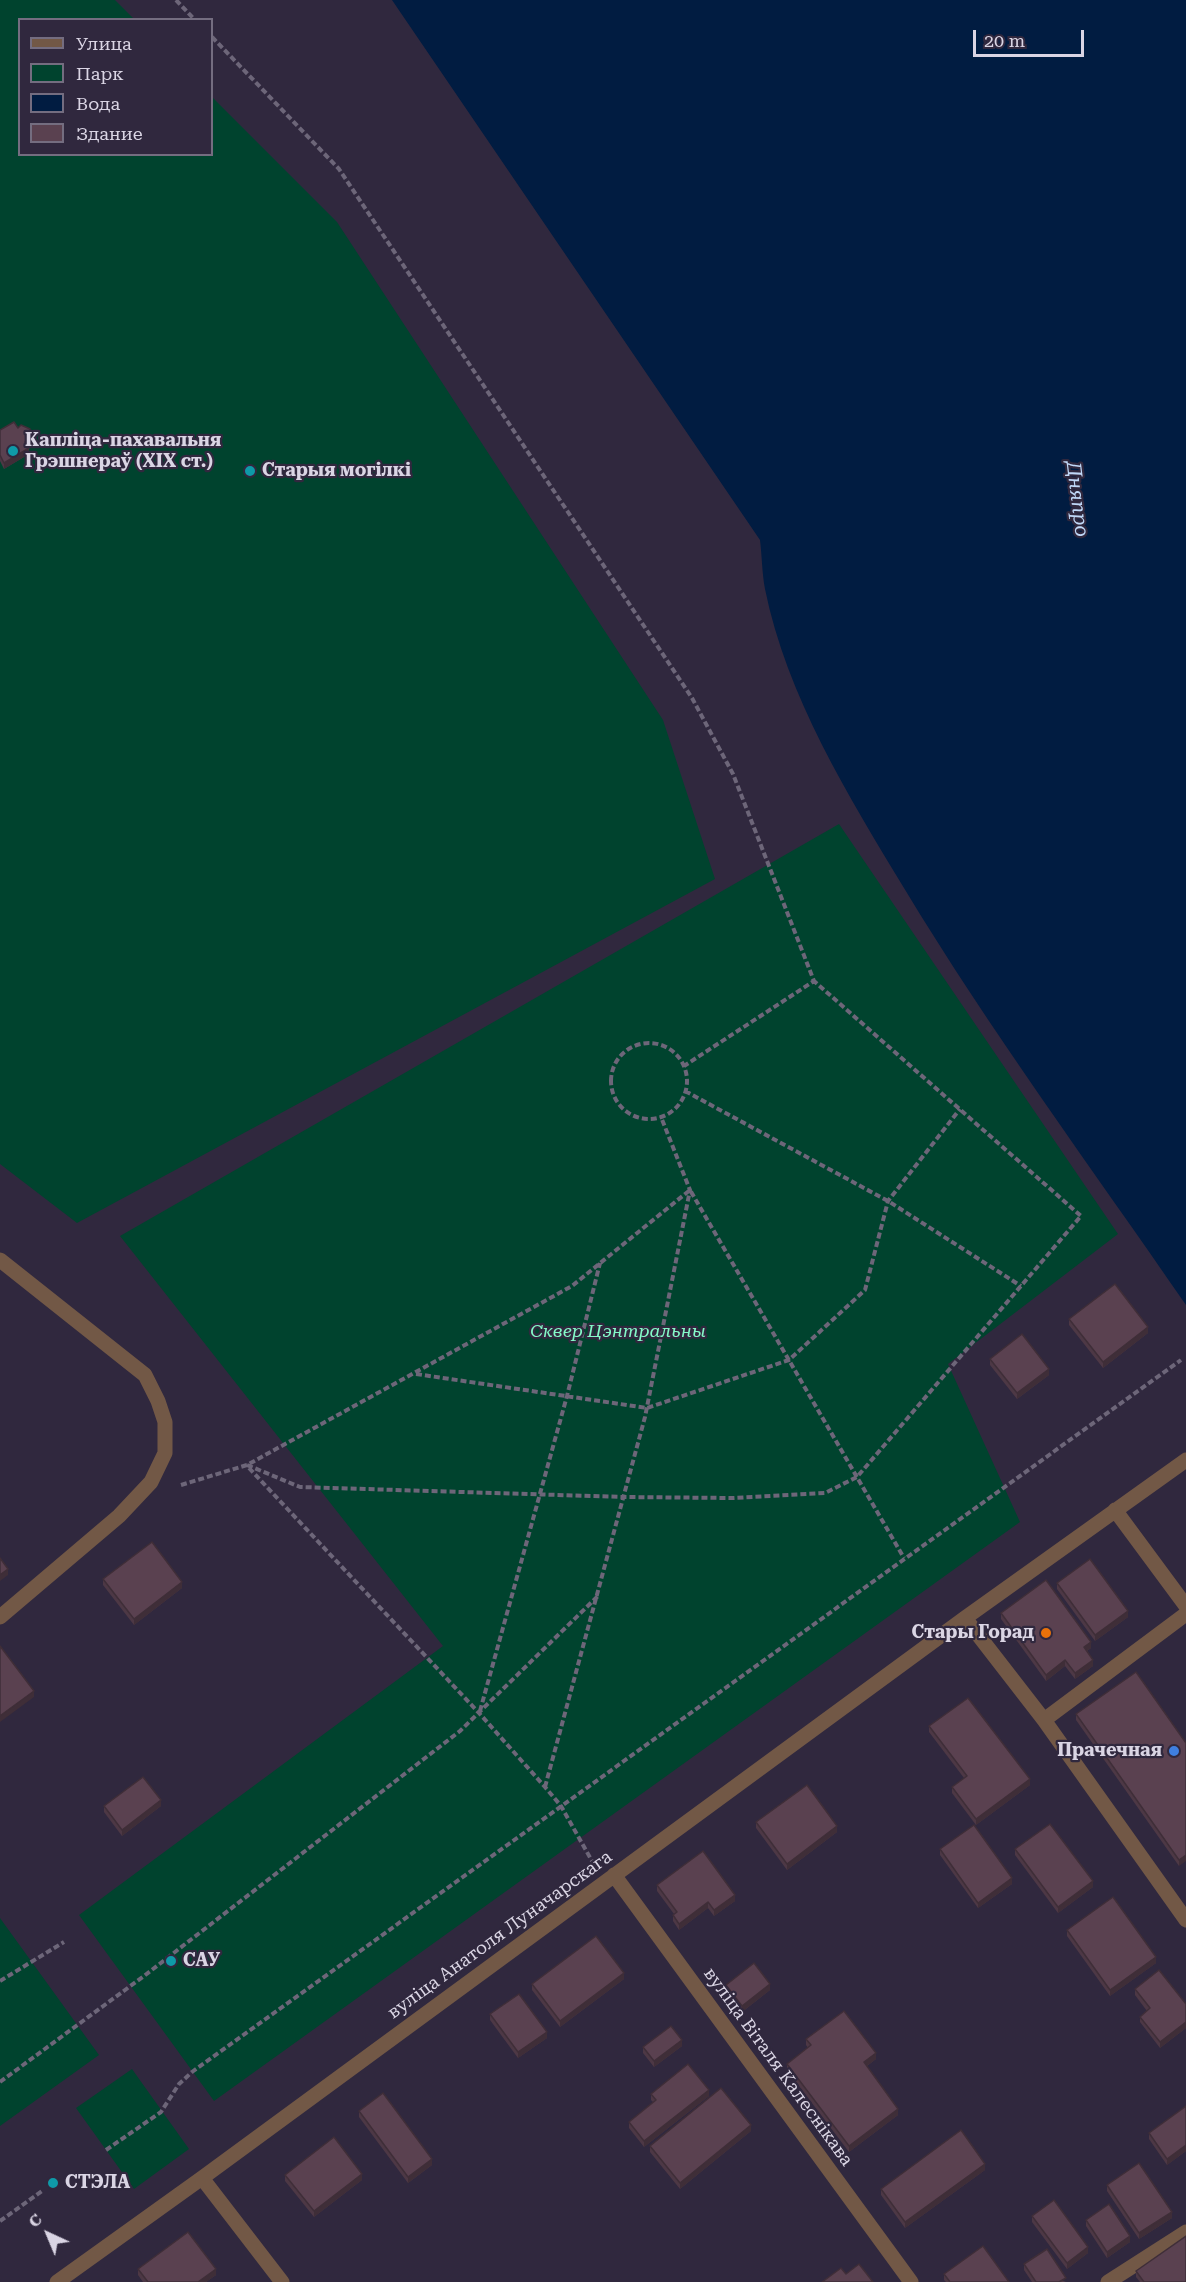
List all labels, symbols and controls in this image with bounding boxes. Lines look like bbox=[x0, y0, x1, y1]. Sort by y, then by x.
legend bbox=[18, 18, 213, 156]
scale bar bbox=[976, 18, 1087, 56]
text: 20 m bbox=[984, 30, 1025, 51]
text: Улица bbox=[76, 33, 132, 54]
text: Парк bbox=[76, 63, 124, 84]
text: Вода bbox=[76, 93, 120, 114]
text: Здание bbox=[76, 123, 143, 144]
place label: Капліца-пахавальня Грэшнераў (XIX ст.) bbox=[25, 430, 221, 472]
marker: Капліца-пахавальня Грэшнераў (XIX ст.) bbox=[6, 444, 20, 458]
place label: Старыя могілкі bbox=[262, 460, 411, 482]
water label: Дняпро bbox=[1060, 460, 1094, 538]
marker: Старыя могілкі bbox=[243, 464, 257, 478]
park label: Сквер Цэнтральны bbox=[530, 1321, 706, 1343]
place label: Стары Горад bbox=[912, 1622, 1034, 1644]
marker: Стары Горад bbox=[1039, 1626, 1053, 1640]
place label: Прачечная bbox=[1057, 1740, 1162, 1762]
marker: Прачечная bbox=[1167, 1744, 1181, 1758]
street label: вуліца Анатоля Луначарскага bbox=[384, 1846, 616, 2024]
place label: САУ bbox=[183, 1950, 220, 1972]
marker: САУ bbox=[164, 1954, 178, 1968]
street label: вуліца Віталя Калеснікава bbox=[699, 1964, 857, 2170]
place label: СТЭЛА bbox=[65, 2172, 130, 2194]
marker: СТЭЛА bbox=[46, 2176, 60, 2190]
north arrow bbox=[18, 2204, 78, 2264]
text: С bbox=[25, 2210, 46, 2231]

